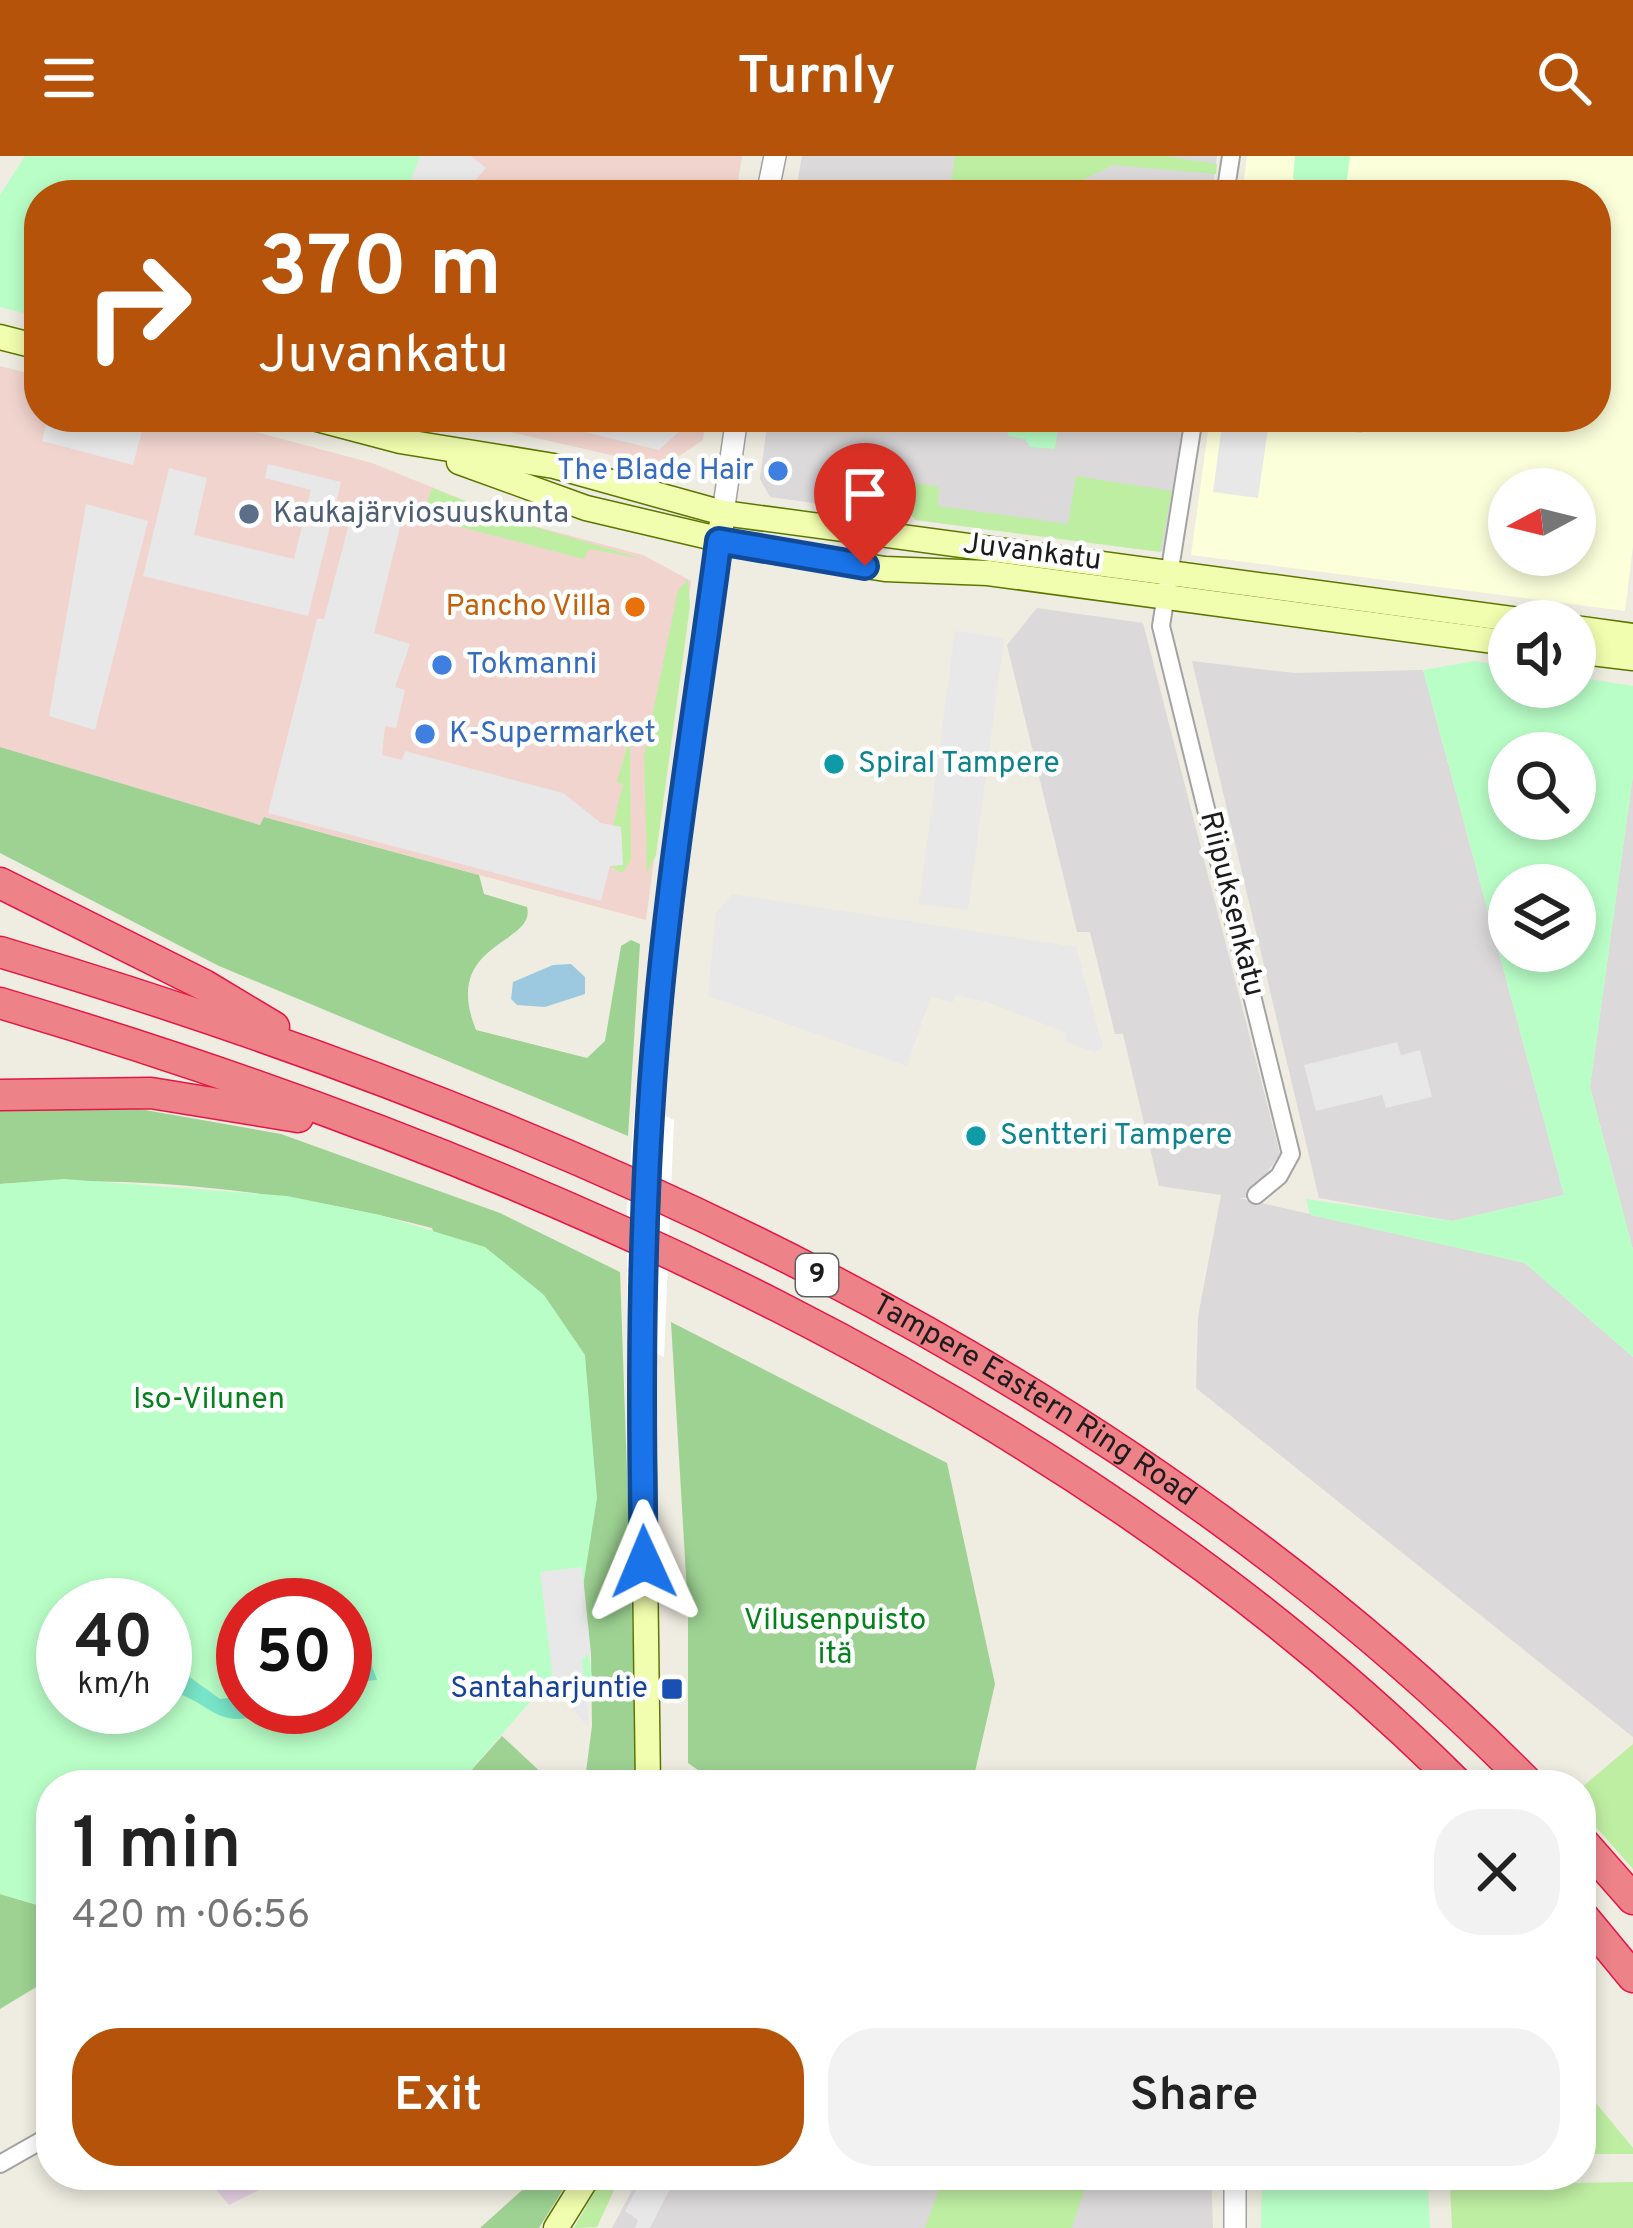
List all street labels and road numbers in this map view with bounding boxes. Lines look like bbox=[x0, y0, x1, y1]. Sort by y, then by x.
street label: Juvankatu bbox=[961, 526, 1103, 580]
street label: Riipuksenkatu bbox=[1190, 808, 1272, 1000]
road number: 9 bbox=[796, 1254, 838, 1296]
street label: Tampere Eastern Ring Road bbox=[866, 1287, 1203, 1515]

